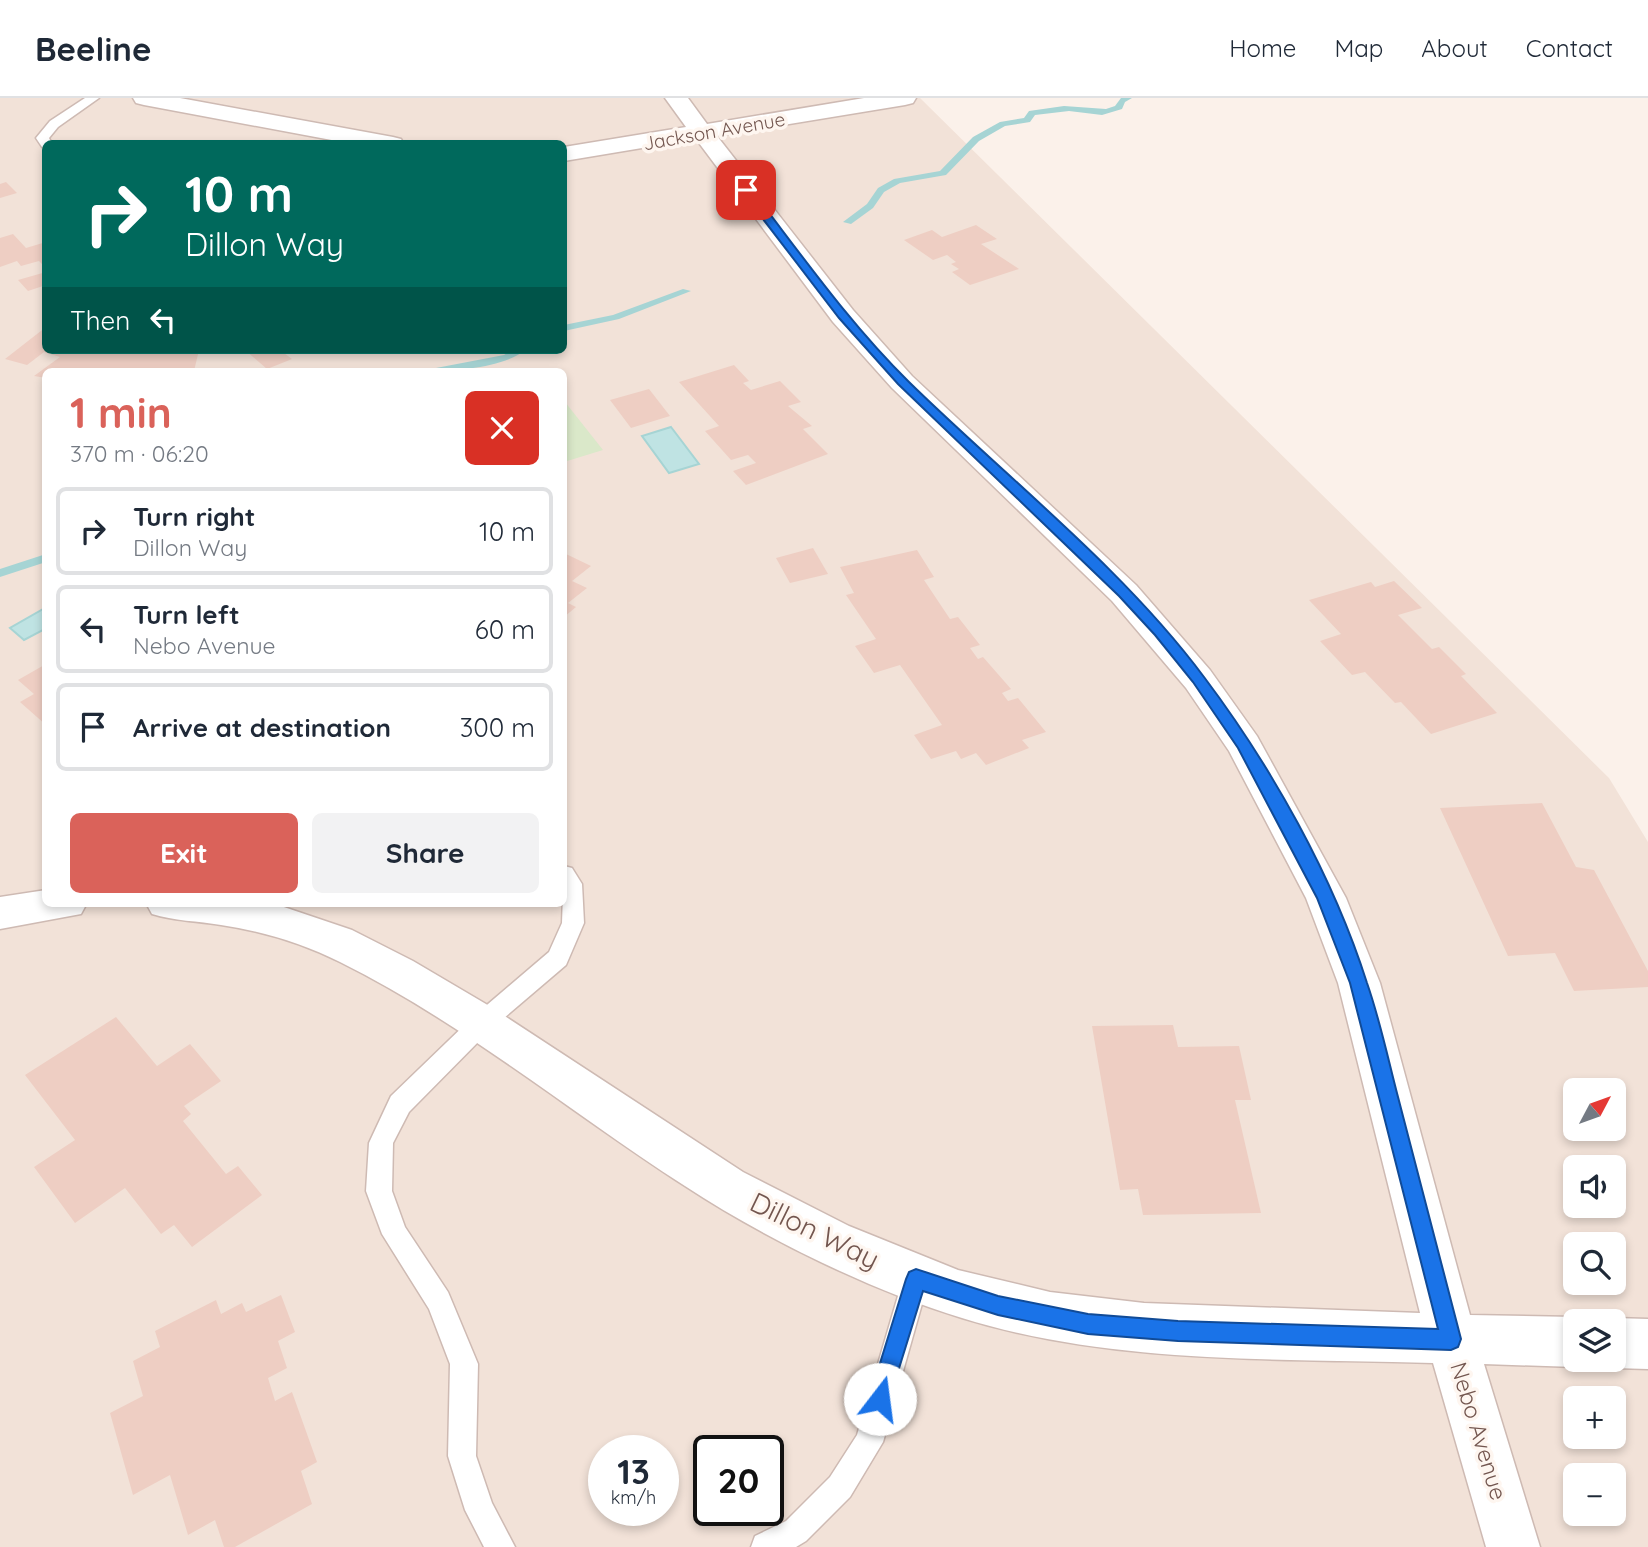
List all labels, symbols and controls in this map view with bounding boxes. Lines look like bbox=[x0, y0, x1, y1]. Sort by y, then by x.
text: Beeline bbox=[35, 28, 151, 69]
text: Home bbox=[1229, 33, 1296, 63]
text: Map bbox=[1334, 33, 1383, 63]
text: About bbox=[1421, 33, 1488, 63]
text: Contact bbox=[1526, 33, 1613, 63]
street label: Jackson Avenue bbox=[641, 107, 787, 155]
pin bbox=[716, 160, 776, 220]
text: 10 m bbox=[185, 163, 293, 224]
icon: right bbox=[70, 168, 161, 259]
icon: arrive bbox=[727, 171, 765, 209]
text: Dillon Way bbox=[185, 224, 344, 264]
icon: left bbox=[144, 301, 182, 339]
text: Then bbox=[70, 304, 130, 337]
text: 1 min bbox=[70, 386, 172, 439]
button: close bbox=[465, 391, 539, 465]
text: 370 m · 06:20 bbox=[70, 439, 209, 468]
text: Turn right bbox=[133, 500, 255, 533]
icon: right bbox=[74, 512, 112, 550]
text: 10 m bbox=[479, 515, 535, 548]
text: Dillon Way bbox=[133, 533, 247, 562]
text: Turn left bbox=[133, 598, 240, 631]
icon: left bbox=[74, 610, 112, 648]
text: 60 m bbox=[475, 613, 535, 646]
text: Nebo Avenue bbox=[133, 631, 276, 660]
icon: arrive bbox=[74, 708, 112, 746]
text: Arrive at destination bbox=[133, 711, 391, 744]
text: 300 m bbox=[460, 711, 535, 744]
button: Exit bbox=[70, 813, 298, 893]
button: Share bbox=[312, 813, 539, 893]
north arrow bbox=[1563, 1078, 1626, 1141]
map controls bbox=[1563, 1078, 1626, 1526]
button: sound bbox=[1563, 1155, 1626, 1218]
street label: Dillon Way bbox=[745, 1184, 885, 1276]
button: search bbox=[1563, 1232, 1626, 1295]
button: layers bbox=[1563, 1309, 1626, 1372]
street label: Nebo Avenue bbox=[1444, 1359, 1514, 1503]
position arrow bbox=[843, 1362, 917, 1436]
button: + bbox=[1563, 1386, 1626, 1449]
speed limit sign: 20 bbox=[693, 1435, 784, 1526]
text: 13 bbox=[617, 1449, 650, 1493]
button: − bbox=[1563, 1463, 1626, 1526]
text: km/h bbox=[611, 1486, 656, 1509]

